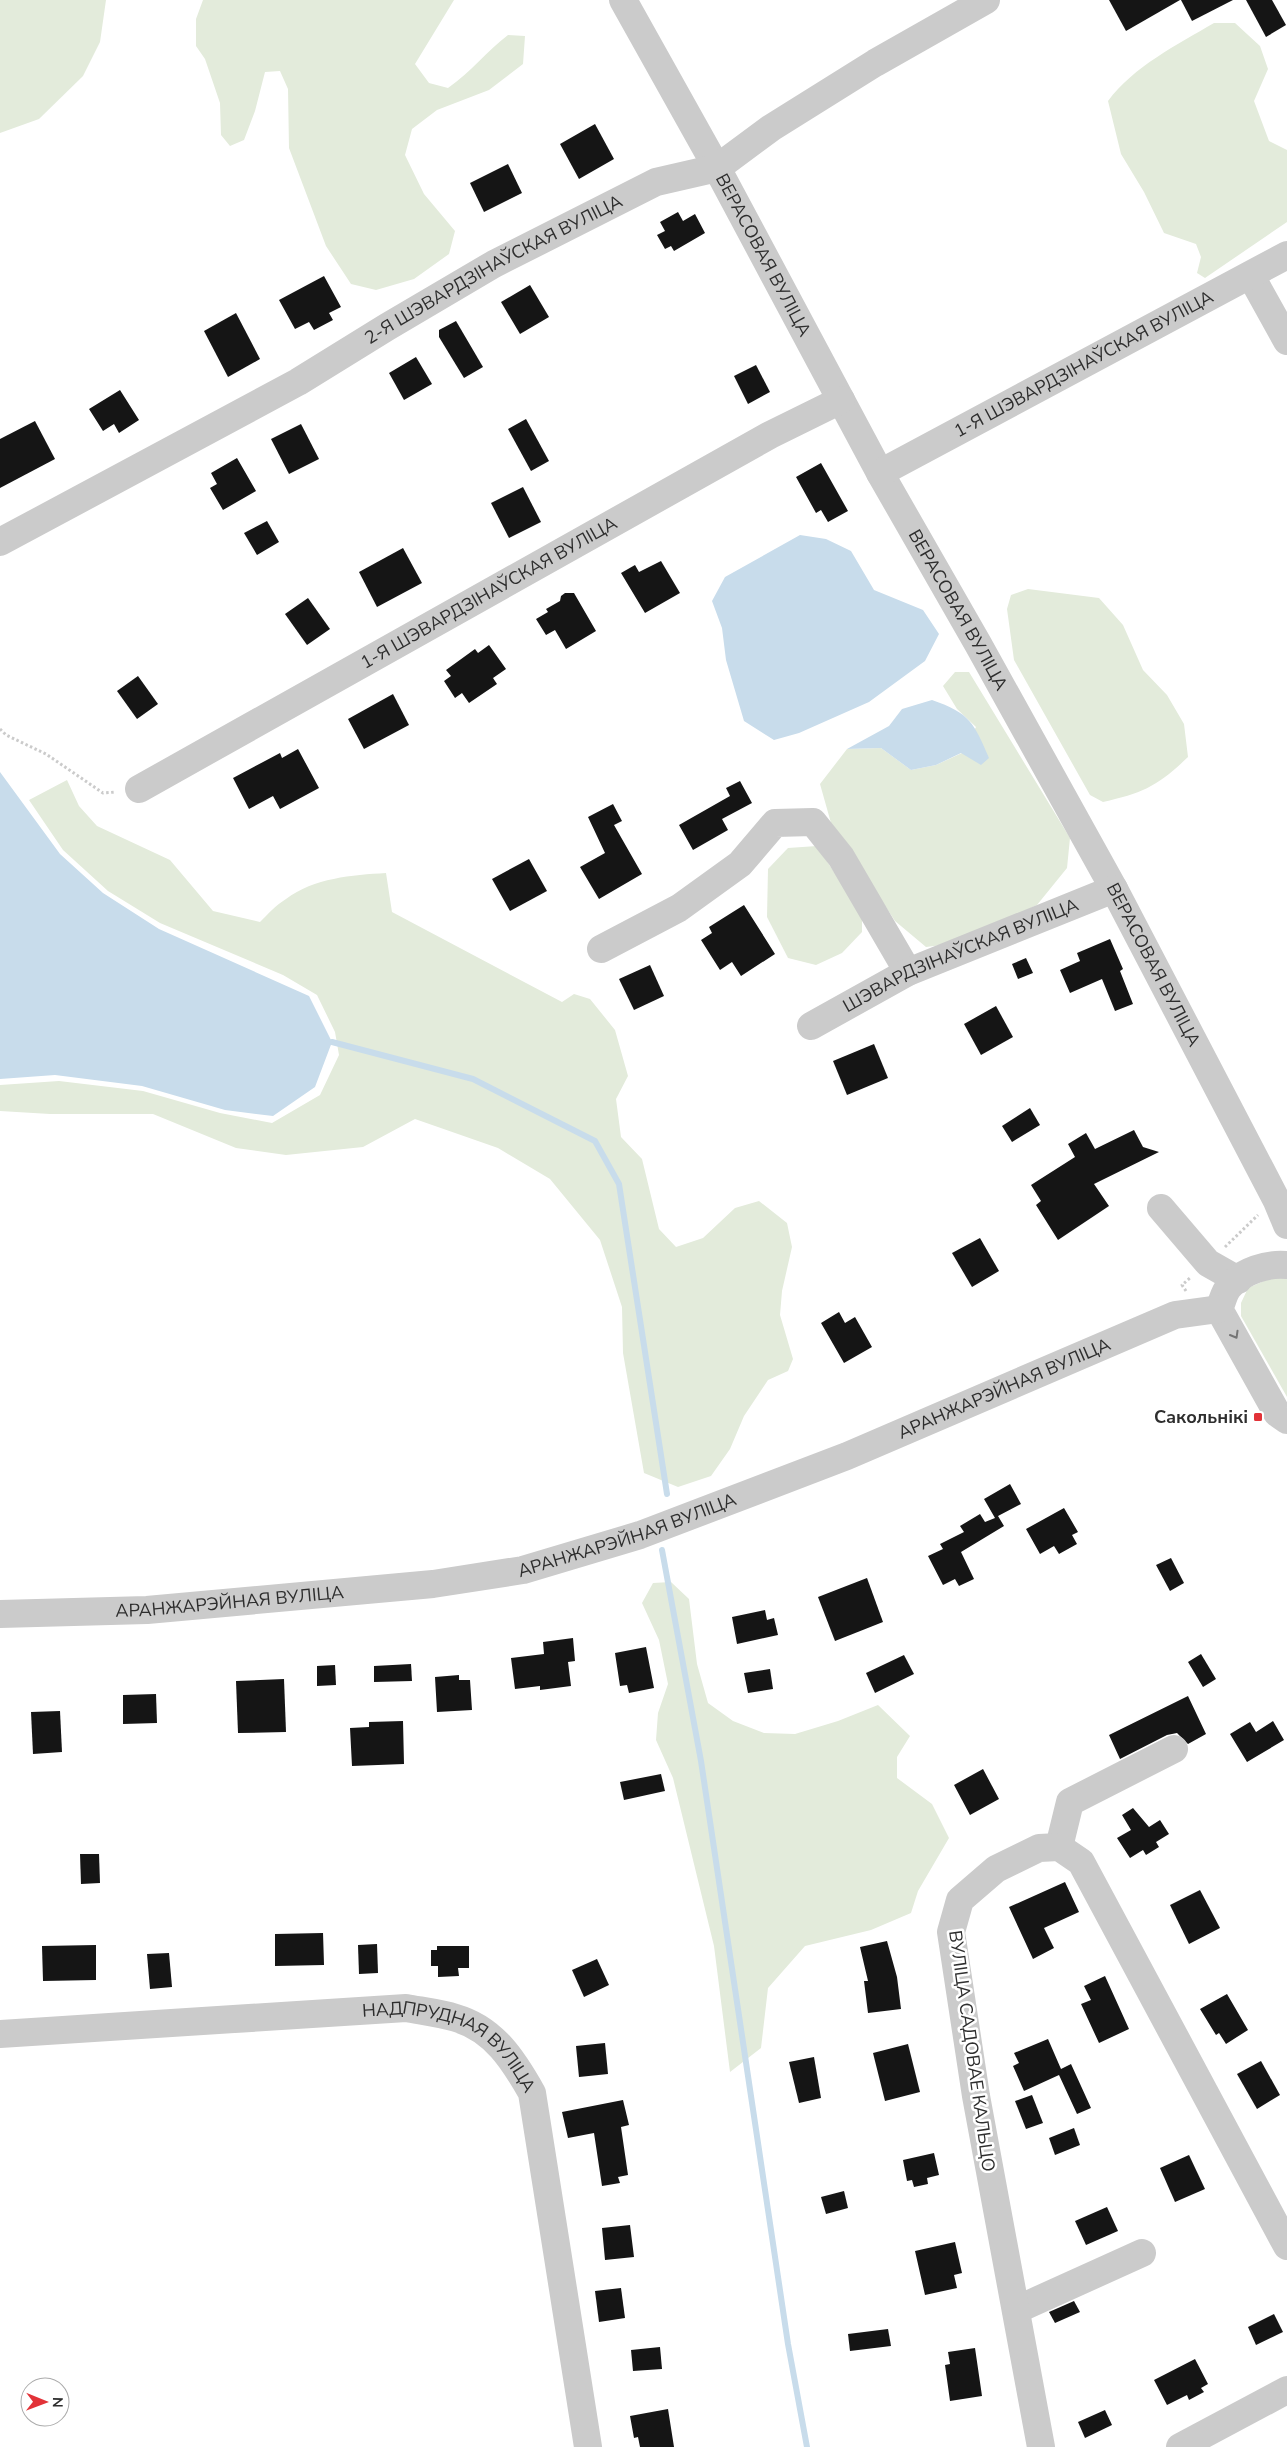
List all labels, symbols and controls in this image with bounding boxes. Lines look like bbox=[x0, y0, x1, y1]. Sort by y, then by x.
street label: ВЕРАСОВАЯ ВУЛІЦА bbox=[710, 169, 817, 341]
street label: 2-Я ШЭВАРДЗІНАЎСКАЯ ВУЛІЦА bbox=[360, 189, 626, 350]
street label: 1-Я ШЭВАРДЗІНАЎСКАЯ ВУЛІЦА bbox=[950, 285, 1217, 443]
street label: 1-Я ШЭВАРДЗІНАЎСКАЯ ВУЛІЦА bbox=[356, 511, 621, 674]
street label: ВЕРАСОВАЯ ВУЛІЦА bbox=[903, 525, 1013, 695]
street label: ВЕРАСОВАЯ ВУЛІЦА bbox=[1101, 879, 1206, 1051]
street label: ШЭВАРДЗІНАЎСКАЯ ВУЛІЦА bbox=[839, 893, 1082, 1018]
one-way arrow bbox=[1229, 1329, 1239, 1338]
street label: АРАНЖАРЭЙНАЯ ВУЛІЦА bbox=[894, 1332, 1114, 1445]
place label: Сакольнікі bbox=[1154, 1405, 1248, 1429]
marker: Сакольнікі bbox=[1252, 1411, 1264, 1423]
street label: АРАНЖАРЭЙНАЯ ВУЛІЦА bbox=[515, 1487, 740, 1583]
street label: АРАНЖАРЭЙНАЯ ВУЛІЦА bbox=[115, 1580, 345, 1623]
street label: ВУЛІЦА САДОВАЕ КАЛЬЦО bbox=[943, 1929, 1001, 2173]
street label: НАДПРУДНАЯ ВУЛІЦА bbox=[361, 1996, 541, 2097]
north arrow bbox=[20, 2377, 70, 2427]
text: N bbox=[48, 2397, 67, 2408]

